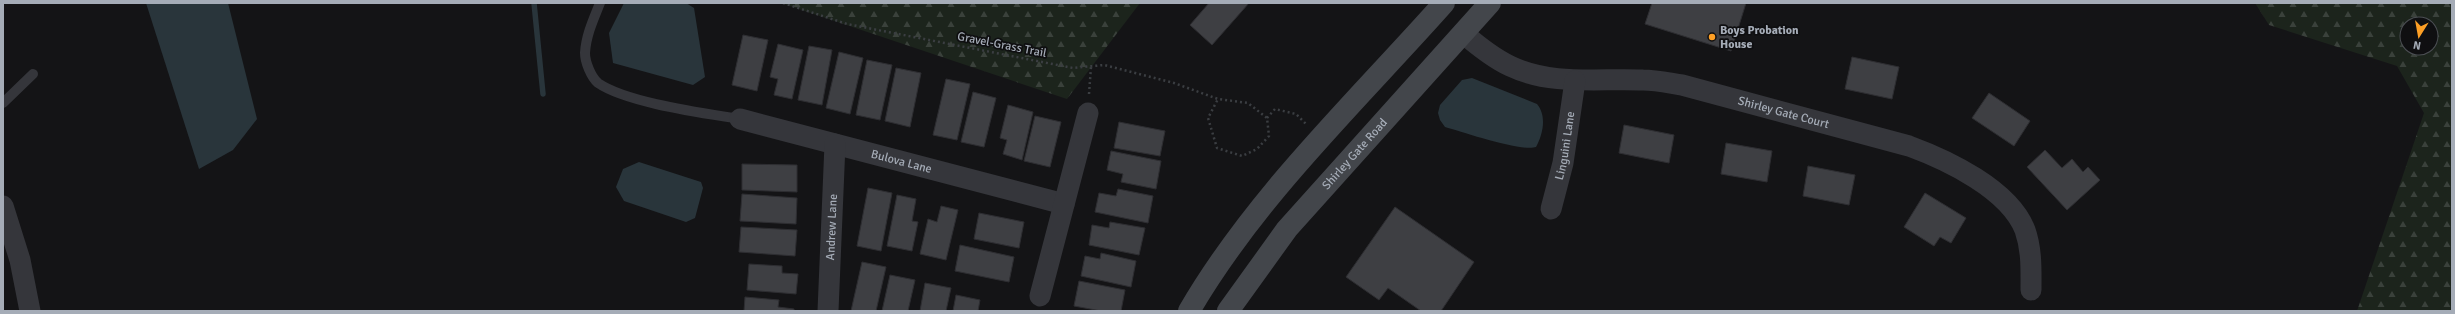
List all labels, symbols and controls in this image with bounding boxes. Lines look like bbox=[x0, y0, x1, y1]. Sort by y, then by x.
north arrow bbox=[2399, 16, 2439, 56]
place label: Boys Probation House bbox=[1720, 23, 1799, 52]
street label: Gravel-Grass Trail bbox=[956, 29, 1048, 61]
marker: Boys Probation House bbox=[1707, 32, 1717, 42]
text: N bbox=[2412, 38, 2422, 52]
street label: Shirley Gate Court bbox=[1736, 93, 1831, 132]
street label: Linguini Lane bbox=[1551, 110, 1578, 182]
street label: Shirley Gate Road bbox=[1319, 115, 1390, 193]
street label: Bulova Lane bbox=[869, 146, 934, 177]
street label: Andrew Lane bbox=[823, 194, 840, 261]

